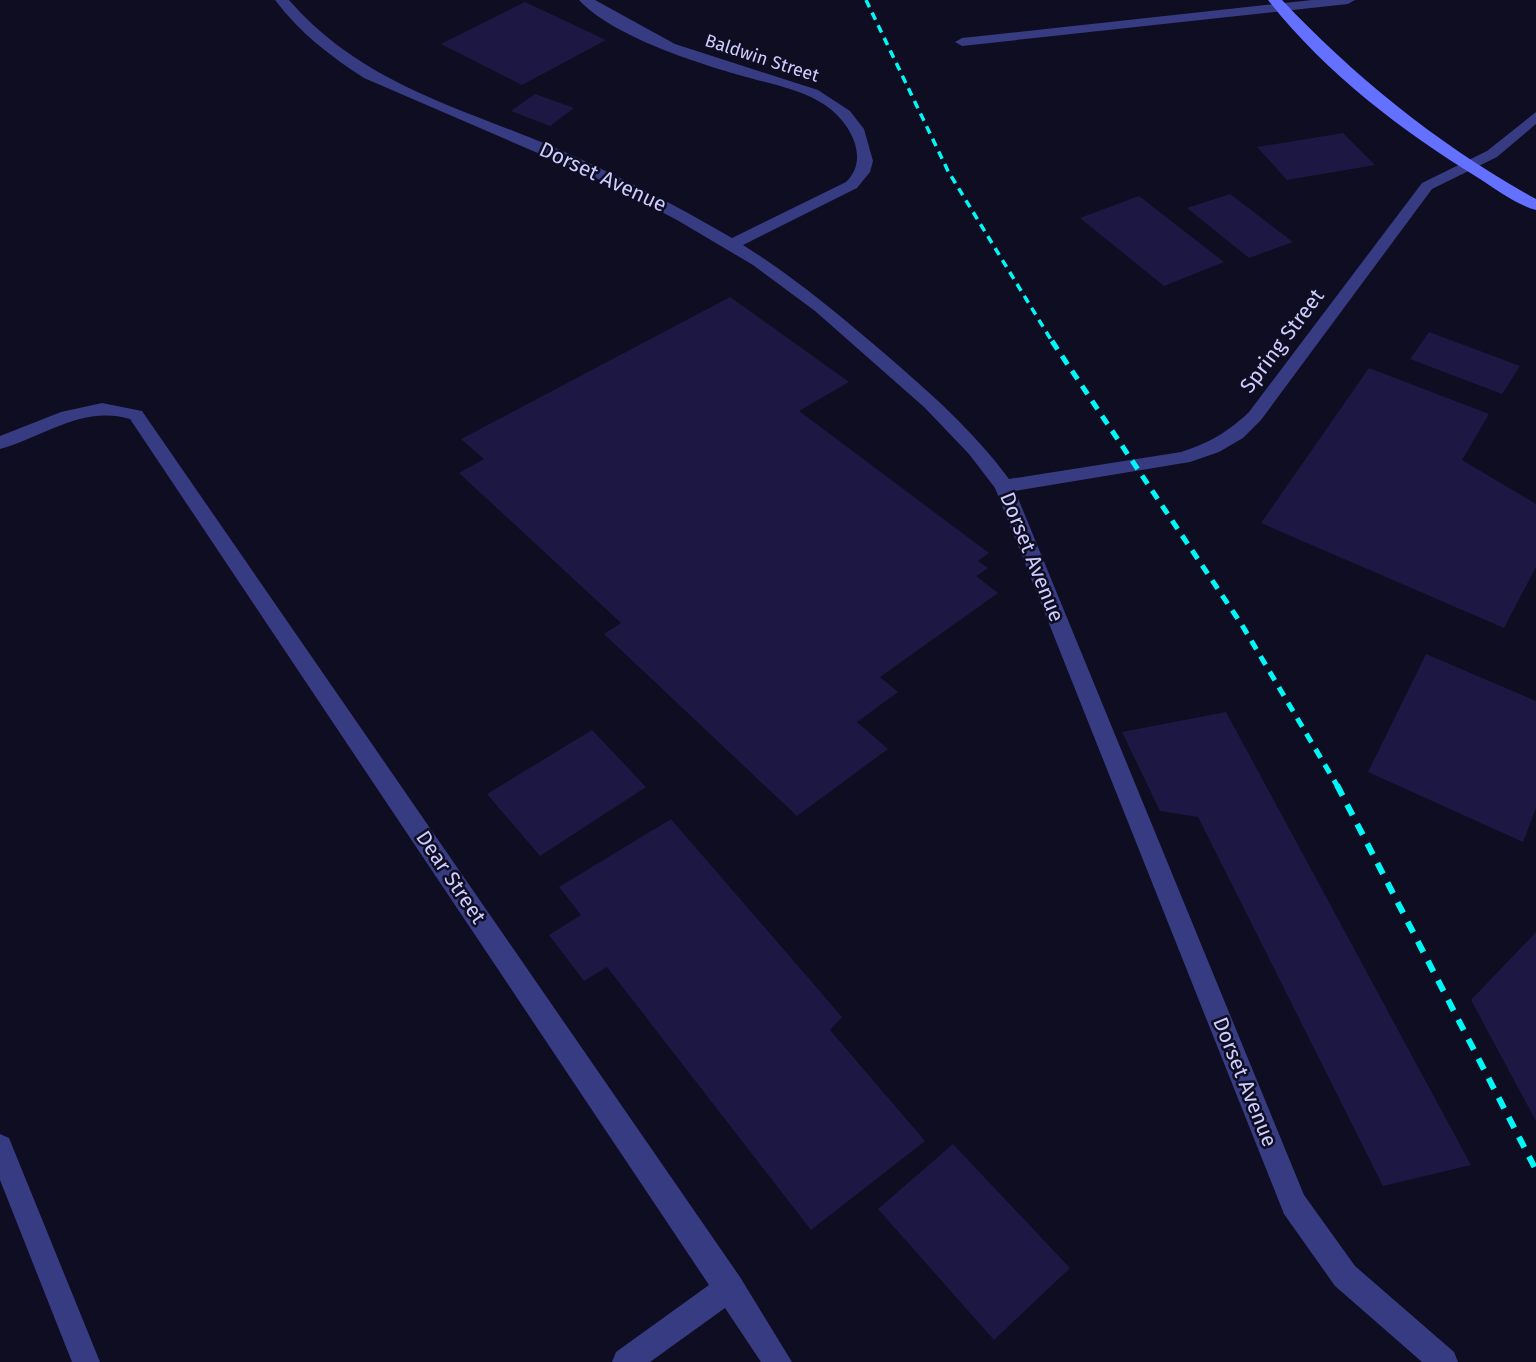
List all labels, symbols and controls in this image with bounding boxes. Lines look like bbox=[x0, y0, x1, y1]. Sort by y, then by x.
street label: Baldwin Street bbox=[702, 29, 822, 87]
street label: Dorset Avenue bbox=[535, 136, 671, 218]
street label: Spring Street bbox=[1234, 283, 1330, 398]
street label: Dorset Avenue bbox=[994, 488, 1070, 626]
street label: Dear Street bbox=[410, 825, 492, 929]
street label: Dorset Avenue bbox=[1207, 1013, 1283, 1151]

